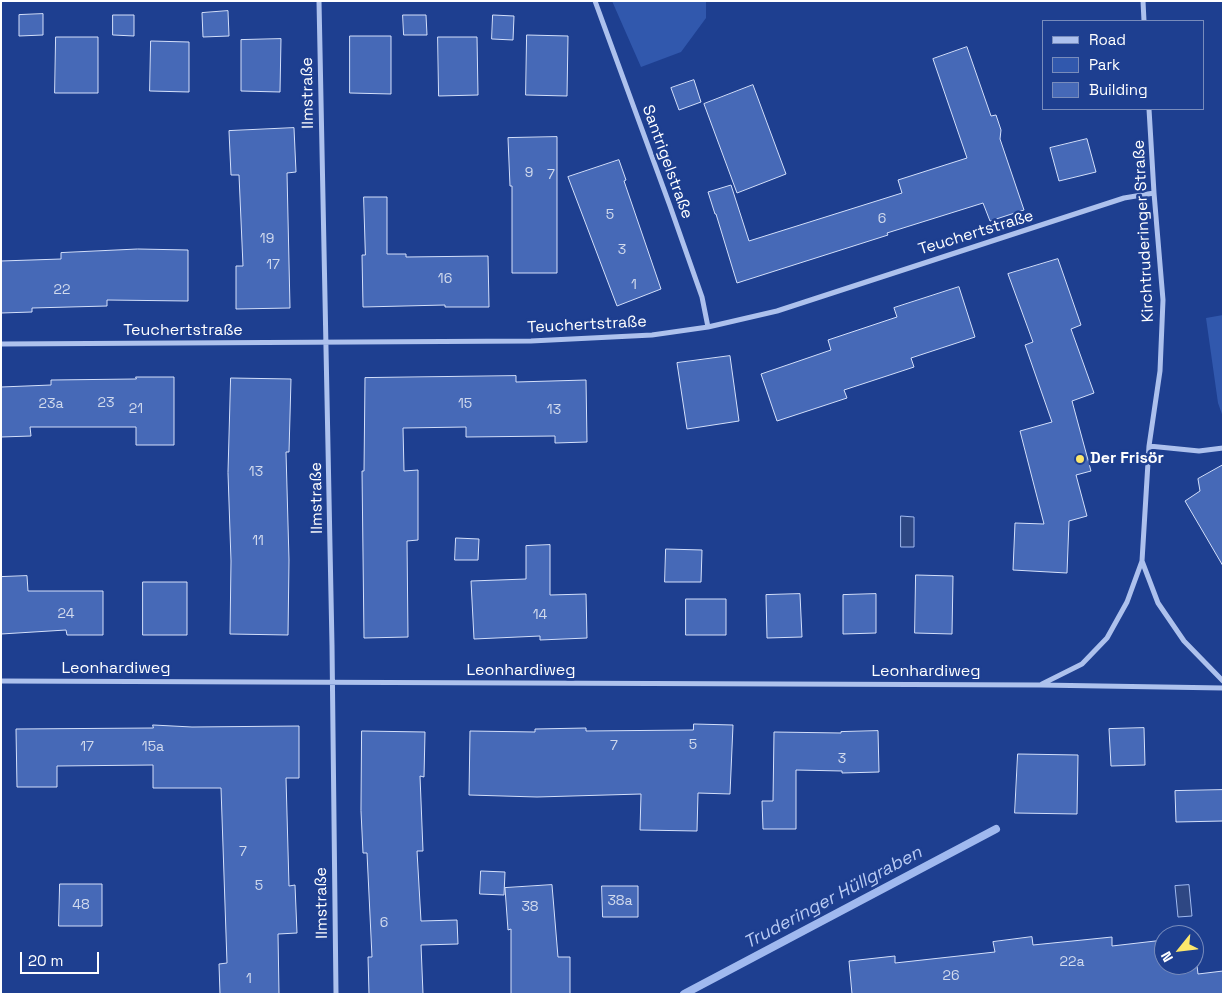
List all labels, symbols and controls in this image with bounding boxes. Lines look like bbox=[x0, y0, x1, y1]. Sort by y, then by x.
legend bbox=[1042, 20, 1204, 110]
text: Road bbox=[1089, 30, 1126, 49]
text: Park bbox=[1089, 55, 1120, 74]
street label: Ilmstraße bbox=[298, 57, 318, 129]
text: Building bbox=[1089, 80, 1148, 99]
street label: Santrigelstraße bbox=[638, 102, 696, 222]
street label: Kirchtruderinger Straße bbox=[1130, 139, 1158, 323]
house number: 9 bbox=[525, 165, 533, 181]
house number: 7 bbox=[547, 167, 555, 183]
street label: Teuchertstraße bbox=[916, 206, 1036, 260]
house number: 5 bbox=[606, 207, 614, 223]
house number: 6 bbox=[878, 211, 886, 227]
house number: 19 bbox=[260, 231, 274, 247]
house number: 3 bbox=[618, 242, 626, 258]
house number: 17 bbox=[266, 257, 280, 273]
house number: 16 bbox=[438, 271, 452, 287]
house number: 1 bbox=[631, 277, 637, 293]
house number: 22 bbox=[54, 282, 70, 298]
street label: Teuchertstraße bbox=[527, 312, 647, 338]
street label: Teuchertstraße bbox=[123, 321, 243, 341]
house number: 23 bbox=[98, 395, 114, 411]
house number: 23a bbox=[39, 396, 63, 412]
house number: 15 bbox=[458, 396, 472, 412]
house number: 21 bbox=[129, 401, 143, 417]
house number: 13 bbox=[547, 402, 561, 418]
place label: Der Frisör bbox=[1090, 449, 1164, 469]
marker: Der Frisör bbox=[1074, 453, 1086, 465]
street label: Ilmstraße bbox=[307, 462, 327, 534]
house number: 13 bbox=[249, 464, 263, 480]
house number: 11 bbox=[252, 533, 264, 549]
house number: 24 bbox=[58, 606, 74, 622]
house number: 14 bbox=[533, 607, 547, 623]
street label: Leonhardiweg bbox=[61, 659, 171, 679]
street label: Leonhardiweg bbox=[466, 661, 576, 681]
street label: Leonhardiweg bbox=[871, 662, 981, 682]
house number: 5 bbox=[689, 737, 697, 753]
house number: 7 bbox=[610, 738, 618, 754]
house number: 17 bbox=[80, 739, 94, 755]
house number: 15a bbox=[142, 739, 164, 755]
house number: 3 bbox=[838, 751, 846, 767]
water label: Truderinger Hüllgraben bbox=[740, 842, 926, 954]
house number: 7 bbox=[239, 844, 247, 860]
street label: Ilmstraße bbox=[312, 867, 332, 939]
house number: 5 bbox=[255, 878, 263, 894]
house number: 38a bbox=[607, 893, 633, 909]
house number: 48 bbox=[72, 897, 90, 913]
house number: 38 bbox=[521, 899, 539, 915]
house number: 6 bbox=[380, 915, 388, 931]
north arrow bbox=[1154, 925, 1204, 975]
scale bar bbox=[22, 942, 101, 974]
text: N bbox=[1157, 948, 1177, 965]
text: 20 m bbox=[28, 951, 63, 970]
house number: 22a bbox=[1060, 954, 1084, 970]
house number: 26 bbox=[942, 968, 960, 984]
house number: 1 bbox=[246, 971, 252, 987]

